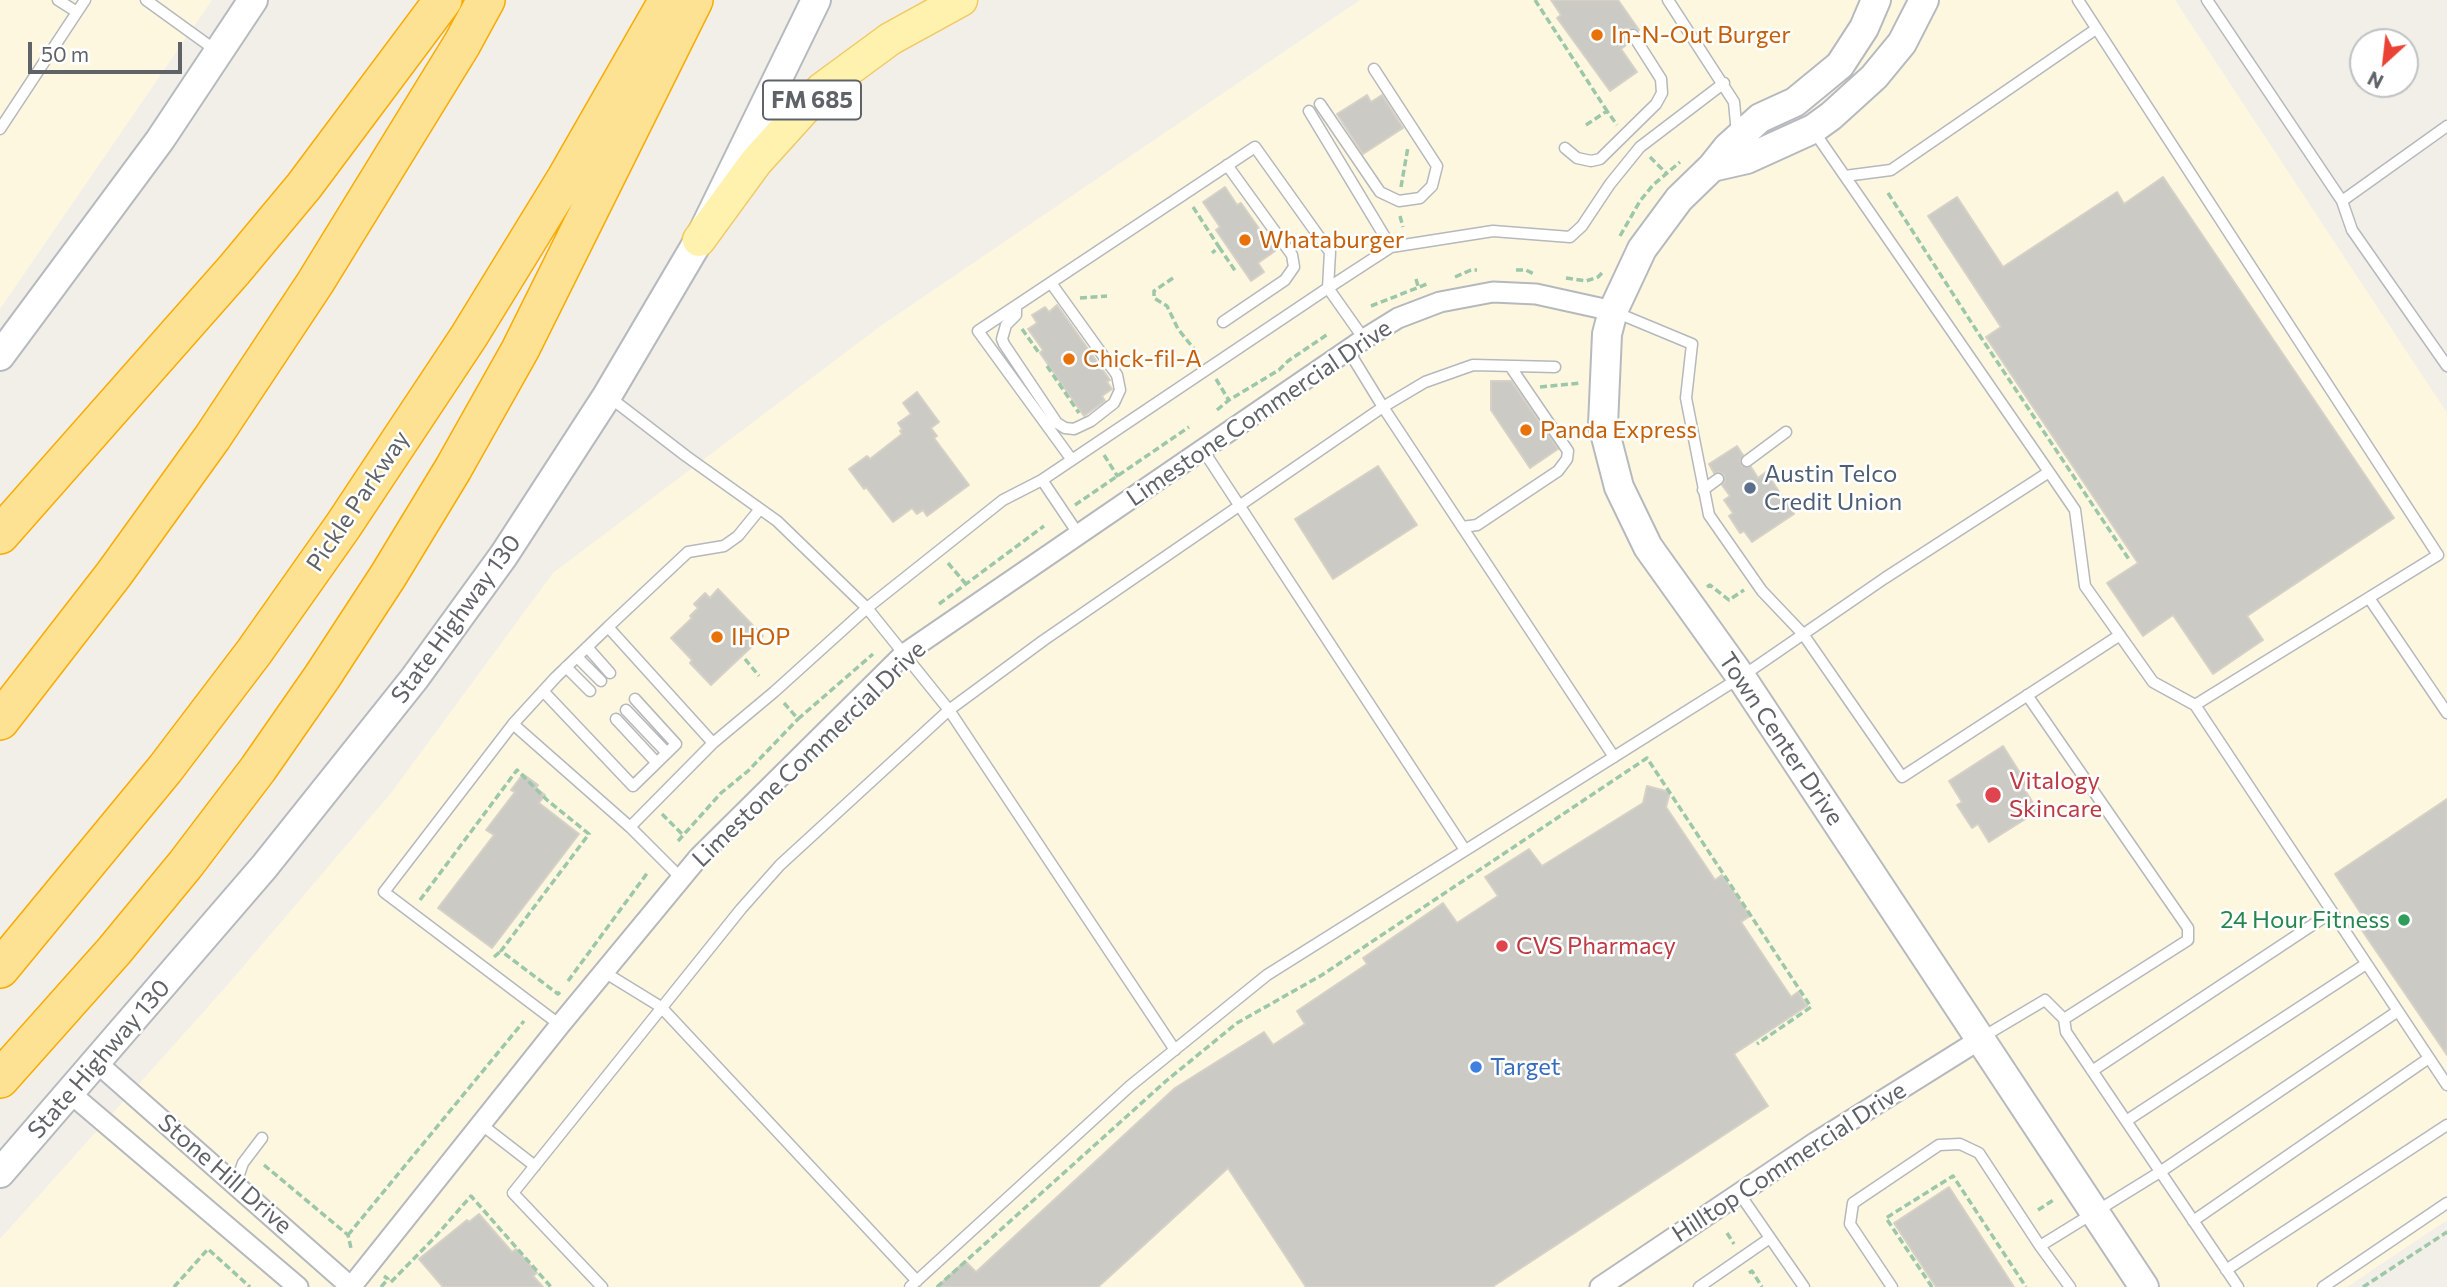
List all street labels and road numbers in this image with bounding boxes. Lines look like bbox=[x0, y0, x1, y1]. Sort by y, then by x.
road number: FM 685 bbox=[763, 80, 861, 120]
street label: Limestone Commercial Drive bbox=[1121, 314, 1397, 512]
street label: Pickle Parkway bbox=[300, 425, 416, 577]
street label: State Highway 130 bbox=[385, 529, 527, 709]
street label: Limestone Commercial Drive bbox=[686, 635, 932, 873]
street label: Town Center Drive bbox=[1712, 647, 1850, 831]
street label: State Highway 130 bbox=[22, 973, 176, 1145]
street label: Hilltop Commercial Drive bbox=[1667, 1076, 1911, 1248]
street label: Stone Hill Drive bbox=[152, 1108, 298, 1240]

